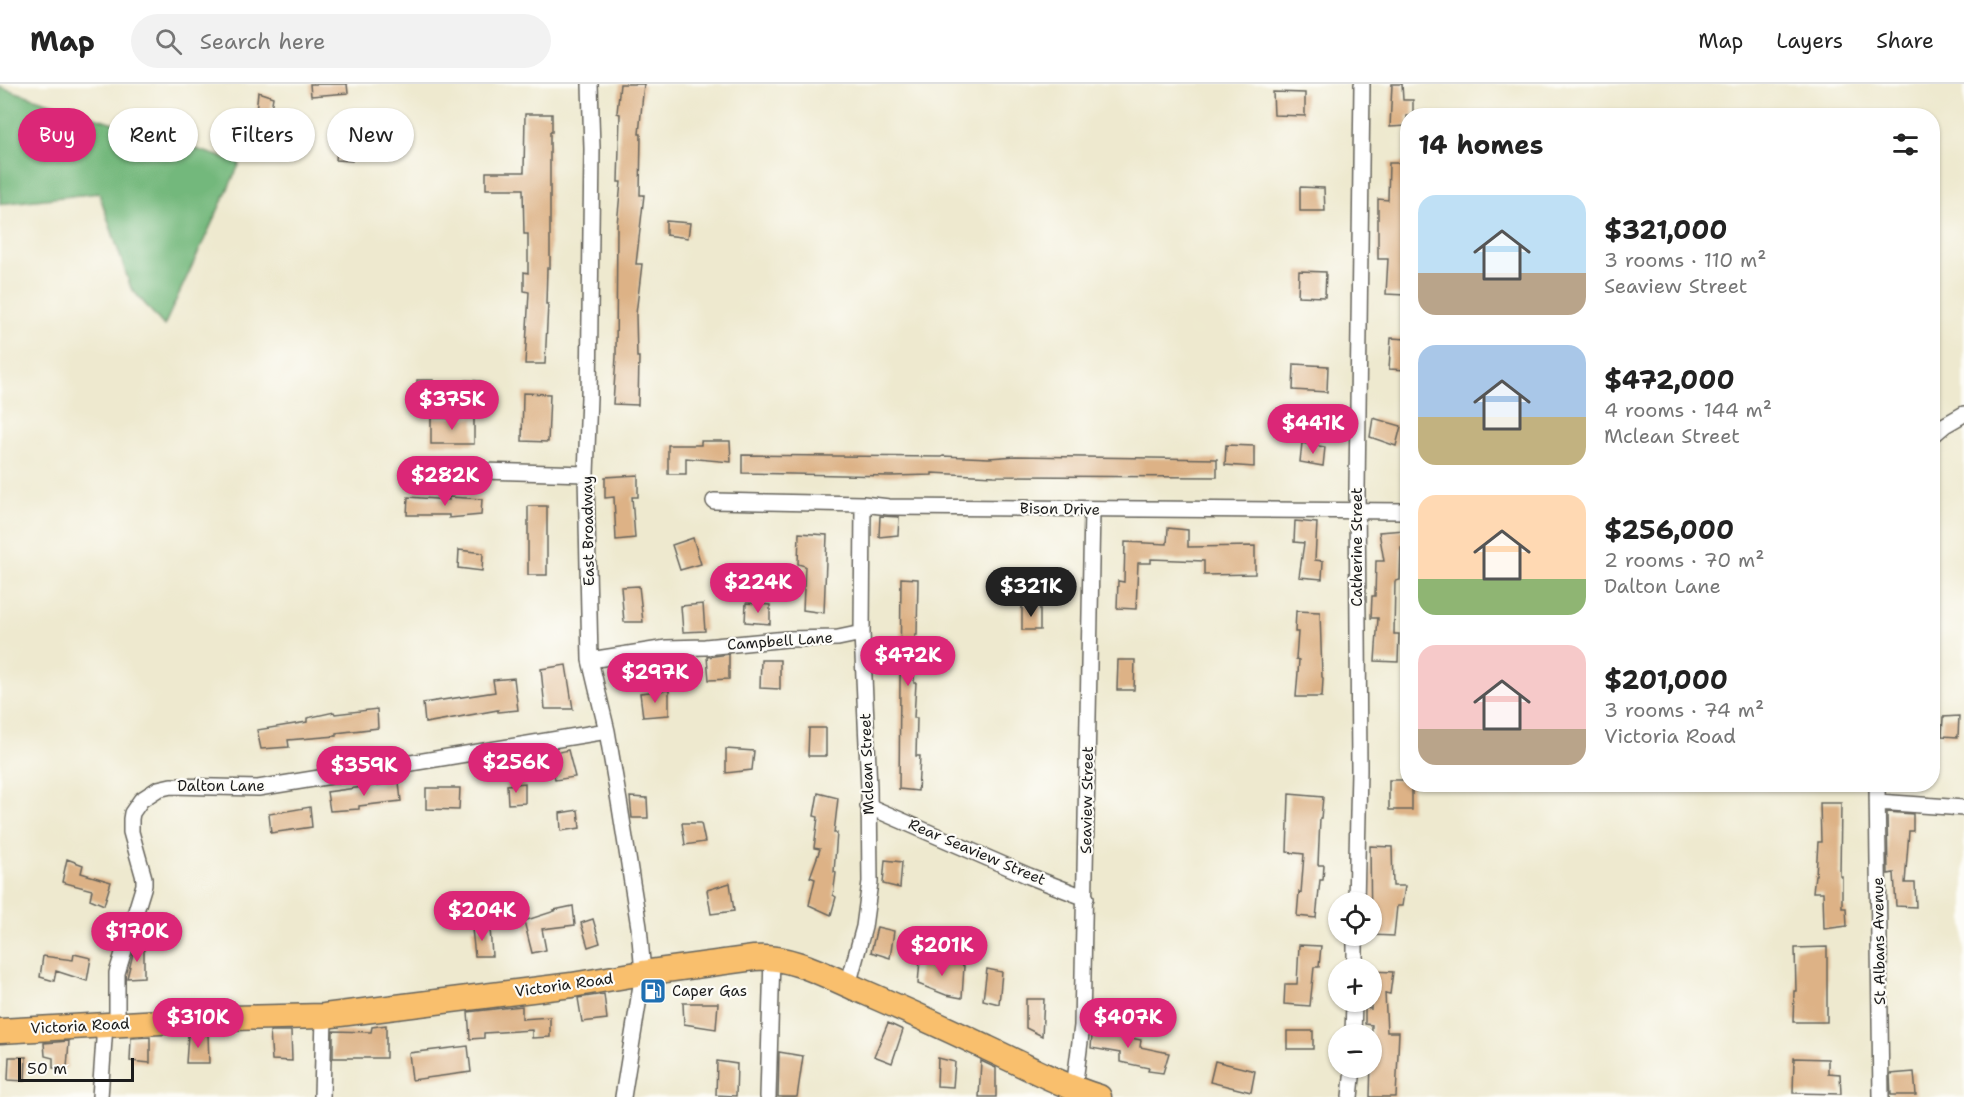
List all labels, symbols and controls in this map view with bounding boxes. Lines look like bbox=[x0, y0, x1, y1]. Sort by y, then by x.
search box bbox=[131, 14, 551, 68]
text: Map bbox=[30, 22, 95, 60]
icon: search bbox=[152, 25, 185, 58]
text: Search here bbox=[200, 27, 325, 56]
text: Map bbox=[1698, 27, 1743, 55]
text: Layers bbox=[1776, 27, 1843, 55]
text: Share bbox=[1876, 27, 1934, 55]
chip: Buy bbox=[18, 108, 96, 162]
chip: Rent bbox=[108, 108, 198, 162]
chip: Filters bbox=[210, 108, 315, 162]
chip: New bbox=[327, 108, 414, 162]
text: 14 homes bbox=[1418, 127, 1544, 162]
icon: filters bbox=[1889, 128, 1922, 161]
text: $321,000 bbox=[1604, 212, 1728, 247]
icon: home bbox=[1466, 219, 1538, 291]
text: 3 rooms · 110 m² bbox=[1604, 247, 1767, 273]
text: Seaview Street bbox=[1604, 273, 1748, 299]
text: $472,000 bbox=[1604, 362, 1735, 397]
icon: home bbox=[1466, 369, 1538, 441]
pin: $375K bbox=[410, 380, 494, 431]
text: $375K bbox=[419, 386, 485, 412]
text: 4 rooms · 144 m² bbox=[1604, 397, 1772, 423]
pin: $441K bbox=[1271, 404, 1355, 455]
text: $441K bbox=[1281, 410, 1345, 436]
text: Mclean Street bbox=[1604, 423, 1740, 449]
pin: $282K bbox=[403, 456, 487, 507]
text: $282K bbox=[411, 462, 479, 488]
street label: East Broadway bbox=[577, 476, 599, 586]
street label: Catherine Street bbox=[1347, 487, 1367, 607]
street label: Bison Drive bbox=[1020, 498, 1100, 520]
text: $256,000 bbox=[1604, 512, 1734, 547]
icon: home bbox=[1466, 519, 1538, 591]
text: 2 rooms · 70 m² bbox=[1604, 547, 1765, 573]
pin: $224K bbox=[716, 563, 800, 614]
pin: $321K bbox=[989, 567, 1073, 618]
text: $224K bbox=[724, 569, 792, 595]
text: $321K bbox=[1000, 573, 1062, 599]
text: Dalton Lane bbox=[1604, 573, 1721, 599]
street label: Campbell Lane bbox=[726, 627, 834, 655]
pin: $472K bbox=[866, 636, 950, 687]
text: $472K bbox=[874, 642, 942, 668]
pin: $297K bbox=[613, 653, 697, 704]
text: $297K bbox=[621, 659, 689, 685]
text: $201,000 bbox=[1604, 662, 1728, 697]
icon: home bbox=[1466, 669, 1538, 741]
text: 3 rooms · 74 m² bbox=[1604, 697, 1764, 723]
street label: Mclean Street bbox=[855, 713, 879, 815]
text: Victoria Road bbox=[1604, 723, 1736, 749]
pin: $256K bbox=[474, 743, 558, 794]
pin: $359K bbox=[322, 746, 406, 797]
street label: Seaview Street bbox=[1076, 746, 1098, 854]
text: $256K bbox=[482, 749, 550, 775]
text: $359K bbox=[330, 752, 398, 778]
street label: Dalton Lane bbox=[177, 776, 265, 796]
street label: Rear Seaview Street bbox=[905, 814, 1049, 890]
street label: St Albans Avenue bbox=[1868, 877, 1890, 1005]
pin: $204K bbox=[440, 891, 524, 942]
map controls bbox=[1328, 892, 1382, 1078]
button: locate bbox=[1328, 892, 1382, 946]
text: $204K bbox=[448, 897, 516, 923]
pin: $170K bbox=[95, 912, 179, 963]
text: $170K bbox=[105, 918, 169, 944]
pin: $201K bbox=[900, 926, 984, 977]
text: $201K bbox=[910, 932, 974, 958]
button: + bbox=[1328, 958, 1382, 1012]
street label: Victoria Road bbox=[514, 968, 615, 1002]
fuel station icon: Caper Gas bbox=[638, 976, 668, 1006]
place label: Caper Gas bbox=[672, 981, 747, 1001]
pin: $310K bbox=[156, 998, 240, 1049]
pin: $407K bbox=[1086, 998, 1170, 1049]
text: $310K bbox=[167, 1004, 229, 1030]
text: $407K bbox=[1094, 1004, 1162, 1030]
street label: Victoria Road bbox=[30, 1013, 130, 1039]
button: − bbox=[1328, 1024, 1382, 1078]
scale bar bbox=[18, 1055, 134, 1082]
text: 50 m bbox=[27, 1058, 67, 1079]

